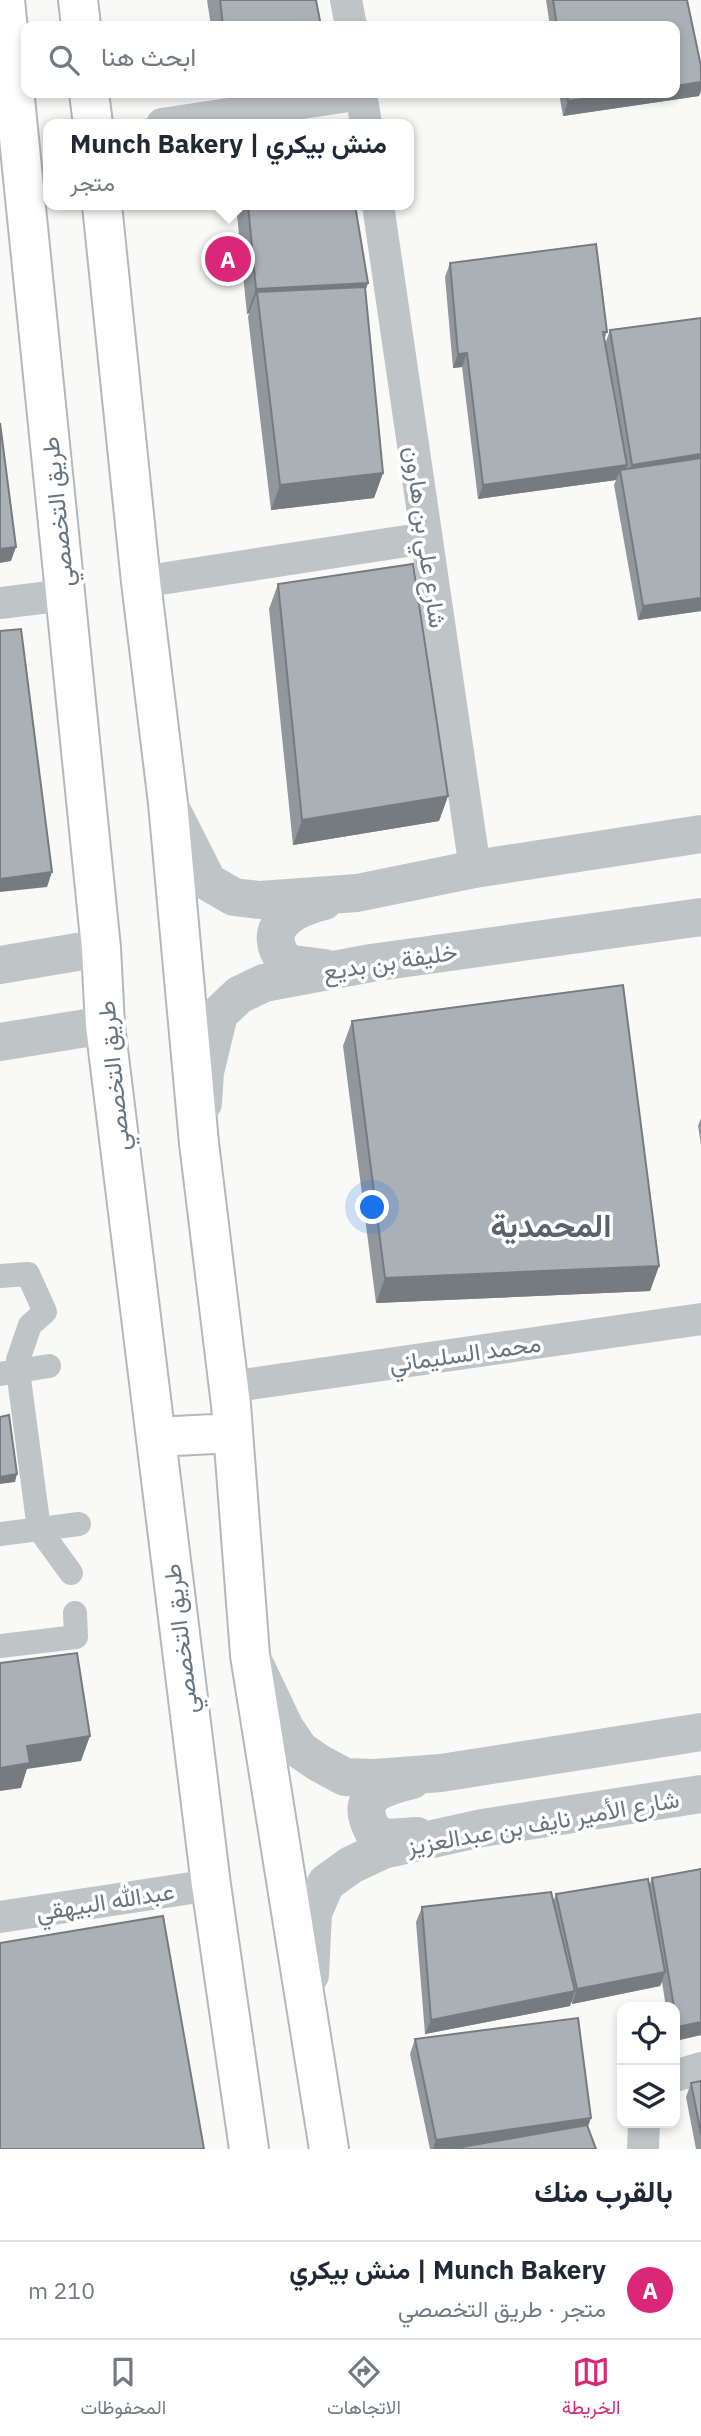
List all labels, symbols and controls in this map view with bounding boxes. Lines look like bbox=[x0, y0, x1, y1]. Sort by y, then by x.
search box bbox=[21, 21, 680, 98]
text: ابحث هنا bbox=[101, 39, 196, 73]
icon: search bbox=[45, 41, 83, 79]
popup bbox=[43, 119, 414, 210]
text: Munch Bakery | منش بيكري bbox=[70, 126, 387, 160]
text: متجر bbox=[70, 167, 115, 197]
pin: A bbox=[205, 233, 251, 285]
street label: طريق التخصصي bbox=[33, 435, 85, 589]
street label: شارع علي بن هارون bbox=[393, 444, 455, 630]
street label: خليفة بن بديع bbox=[321, 935, 460, 989]
street label: طريق التخصصي bbox=[89, 999, 141, 1153]
your location bbox=[355, 1190, 389, 1224]
district label: المحمدية bbox=[490, 1204, 612, 1246]
street label: محمد السليماني bbox=[387, 1327, 543, 1383]
street label: طريق التخصصي bbox=[155, 1562, 209, 1716]
street label: شارع الأمير نايف بن عبدالعزيز bbox=[403, 1782, 682, 1863]
street label: عبدالله البيهقي bbox=[33, 1874, 177, 1932]
map controls bbox=[617, 2002, 680, 2128]
button: locate bbox=[617, 2002, 680, 2065]
button: layers bbox=[617, 2065, 680, 2128]
text: بالقرب منك bbox=[534, 2171, 673, 2210]
text: Munch Bakery | منش بيكري bbox=[289, 2252, 606, 2286]
text: 210 m bbox=[28, 2275, 95, 2305]
text: A bbox=[642, 2275, 658, 2305]
text: متجر · طريق التخصصي bbox=[398, 2293, 606, 2323]
tab: المحفوظات bbox=[81, 2353, 166, 2424]
tab: الاتجاهات bbox=[327, 2353, 401, 2424]
tab: الخريطة bbox=[562, 2353, 621, 2424]

